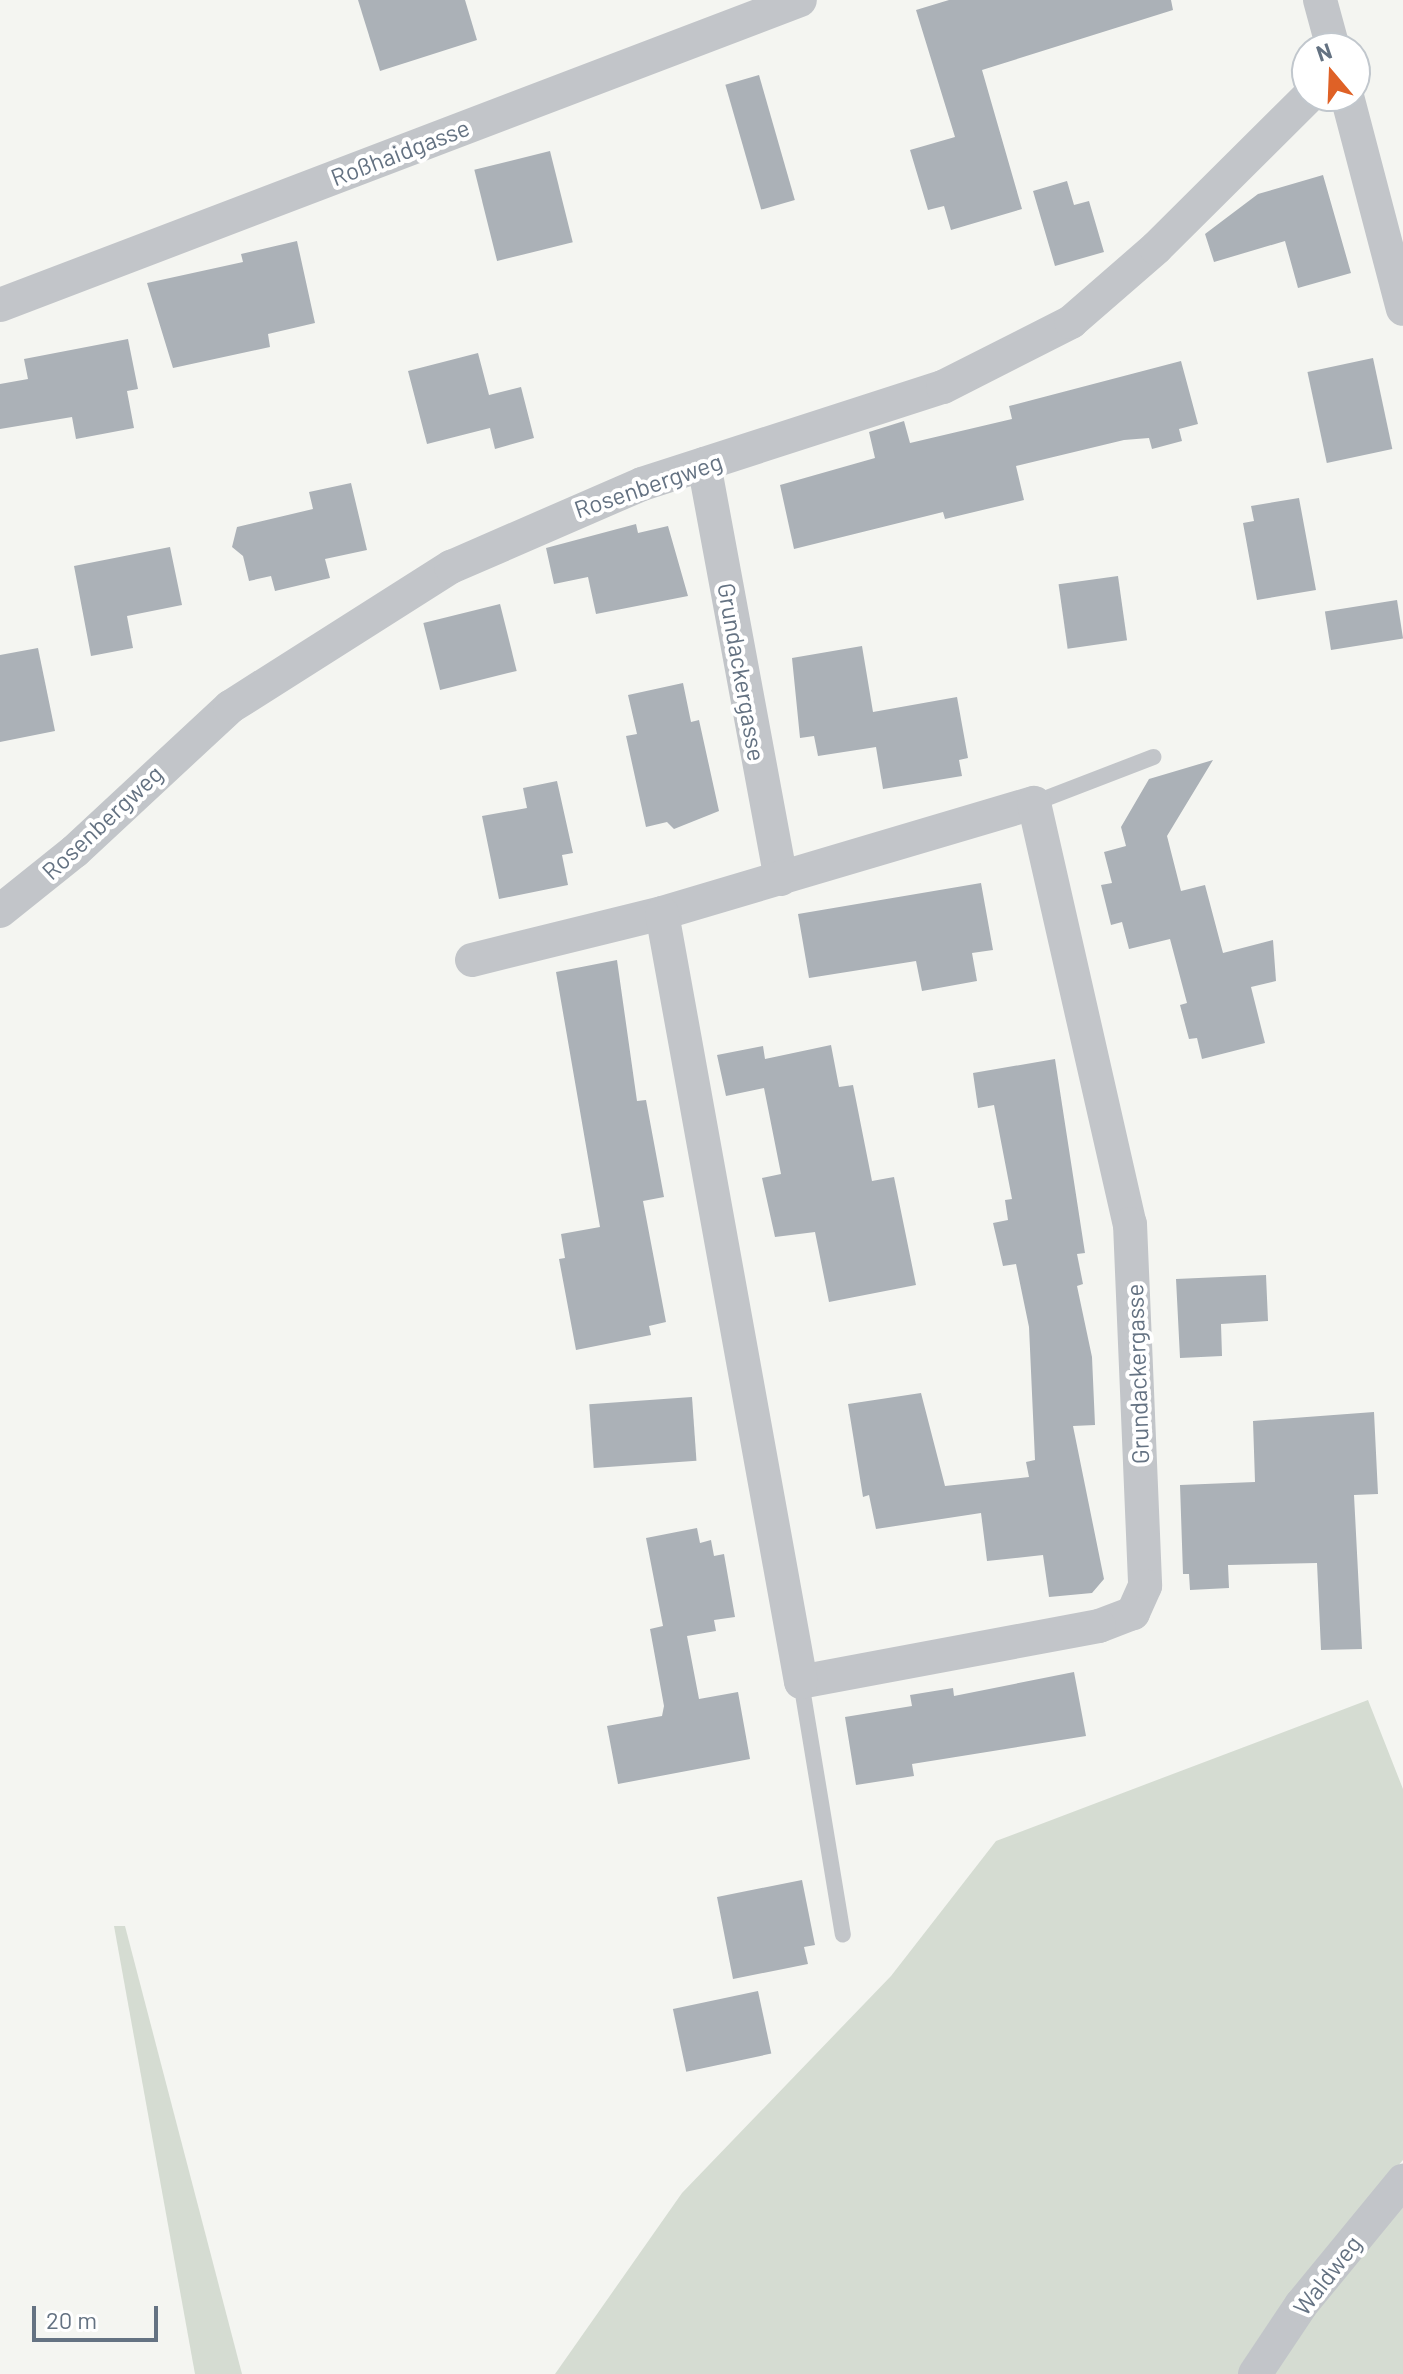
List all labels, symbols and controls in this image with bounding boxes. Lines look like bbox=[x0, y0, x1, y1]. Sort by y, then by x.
north arrow bbox=[1291, 32, 1371, 112]
text: N bbox=[1313, 37, 1335, 66]
street label: Roßhaidgasse bbox=[327, 112, 473, 192]
street label: Rosenbergweg bbox=[570, 446, 726, 524]
street label: Grundackergasse bbox=[712, 581, 772, 763]
street label: Rosenbergweg bbox=[36, 759, 168, 885]
street label: Grundackergasse bbox=[1119, 1283, 1155, 1465]
street label: Waldweg bbox=[1287, 2229, 1367, 2321]
scale bar bbox=[36, 2290, 162, 2340]
text: 20 m bbox=[46, 2305, 97, 2334]

